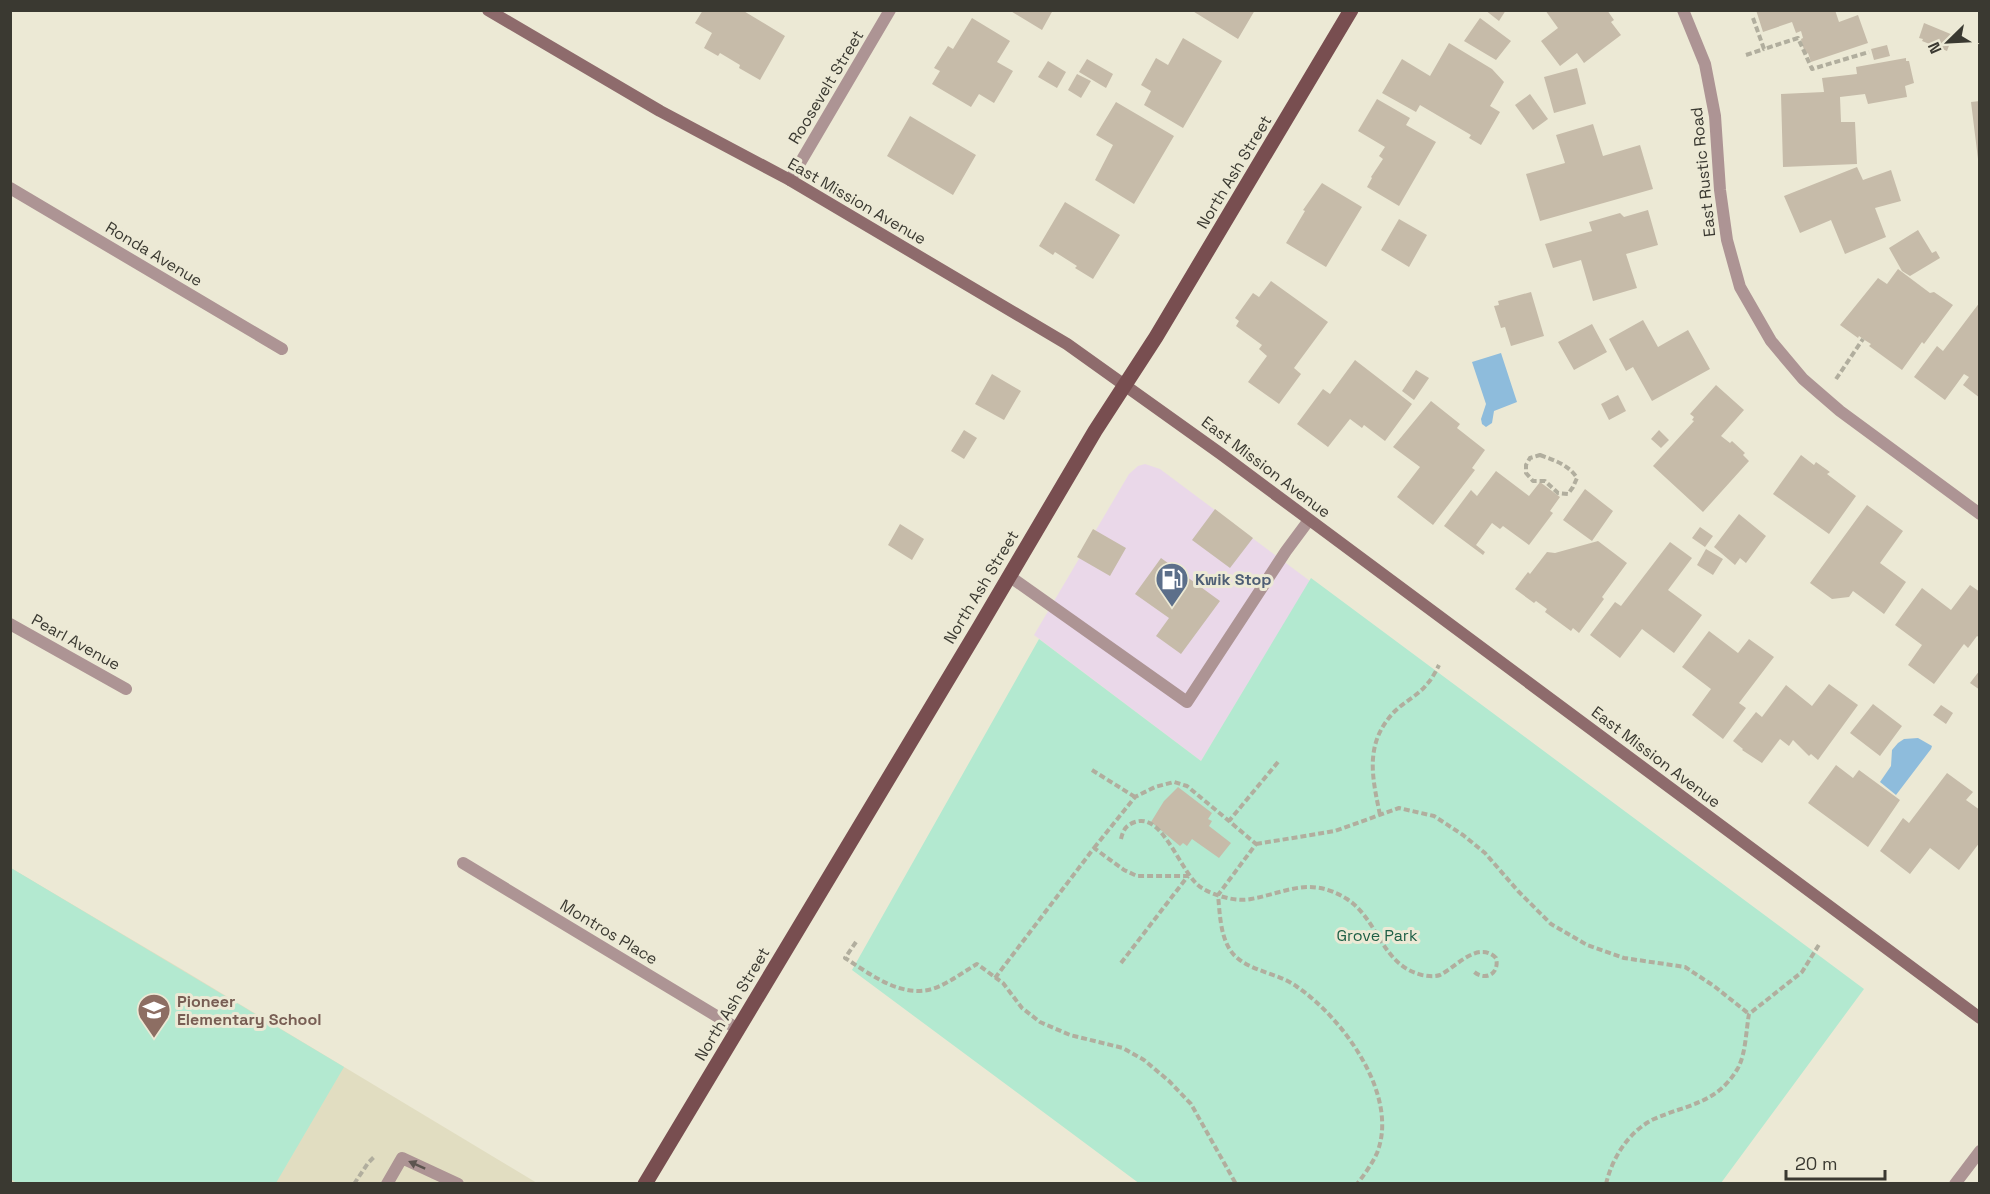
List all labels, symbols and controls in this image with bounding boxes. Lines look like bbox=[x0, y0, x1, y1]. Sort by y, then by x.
north arrow bbox=[1918, 12, 1978, 72]
street label: Roosevelt Street bbox=[784, 26, 868, 148]
text: N bbox=[1923, 39, 1947, 57]
street label: East Rustic Road bbox=[1686, 106, 1720, 238]
street label: North Ash Street bbox=[1192, 111, 1276, 233]
street label: East Mission Avenue bbox=[784, 153, 930, 249]
street label: Ronda Avenue bbox=[102, 217, 206, 291]
street label: East Mission Avenue bbox=[1197, 412, 1335, 522]
street label: North Ash Street bbox=[939, 526, 1023, 648]
fuel station icon: Kwik Stop bbox=[1154, 561, 1190, 608]
place label: Kwik Stop bbox=[1195, 569, 1271, 590]
street label: Pearl Avenue bbox=[28, 609, 124, 675]
street label: East Mission Avenue bbox=[1587, 702, 1725, 812]
street label: Montros Place bbox=[556, 895, 662, 969]
park label: Grove Park bbox=[1336, 925, 1418, 946]
street label: North Ash Street bbox=[690, 943, 774, 1065]
place label: Pioneer Elementary School bbox=[177, 991, 321, 1030]
school or university icon: Pioneer Elementary School bbox=[136, 992, 172, 1039]
scale bar bbox=[1786, 1143, 1885, 1181]
text: 20 m bbox=[1795, 1152, 1838, 1175]
one-way arrow bbox=[407, 1160, 425, 1170]

